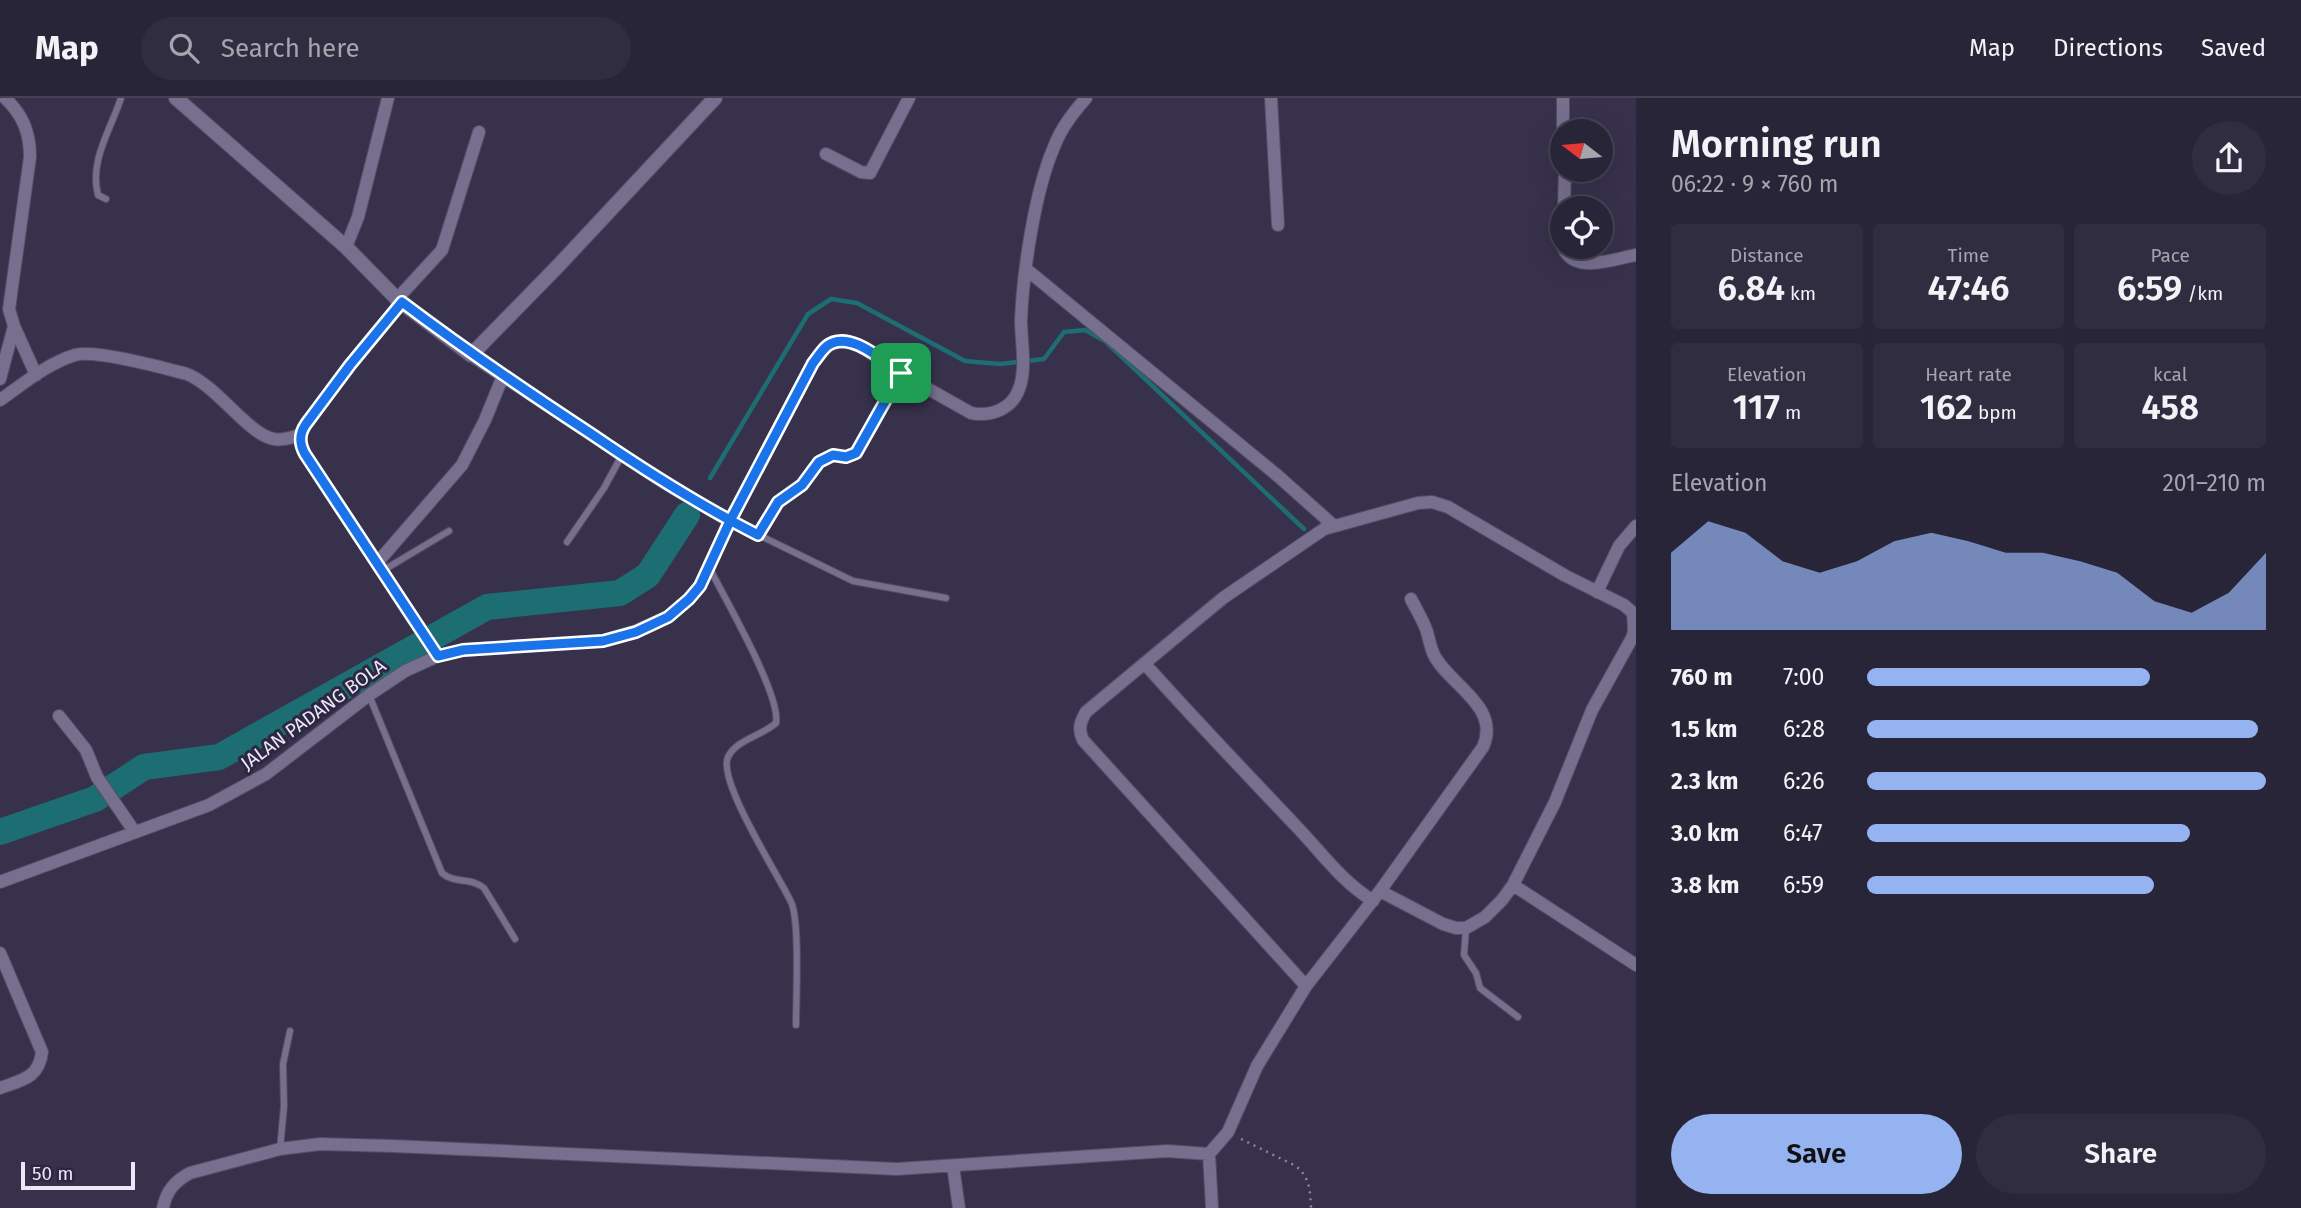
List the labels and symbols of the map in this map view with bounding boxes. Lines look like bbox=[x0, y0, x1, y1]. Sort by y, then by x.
north arrow bbox=[1550, 119, 1614, 182]
pin bbox=[871, 343, 931, 403]
street label: JALAN PADANG BOLA bbox=[236, 654, 390, 775]
scale bar bbox=[21, 1159, 135, 1191]

